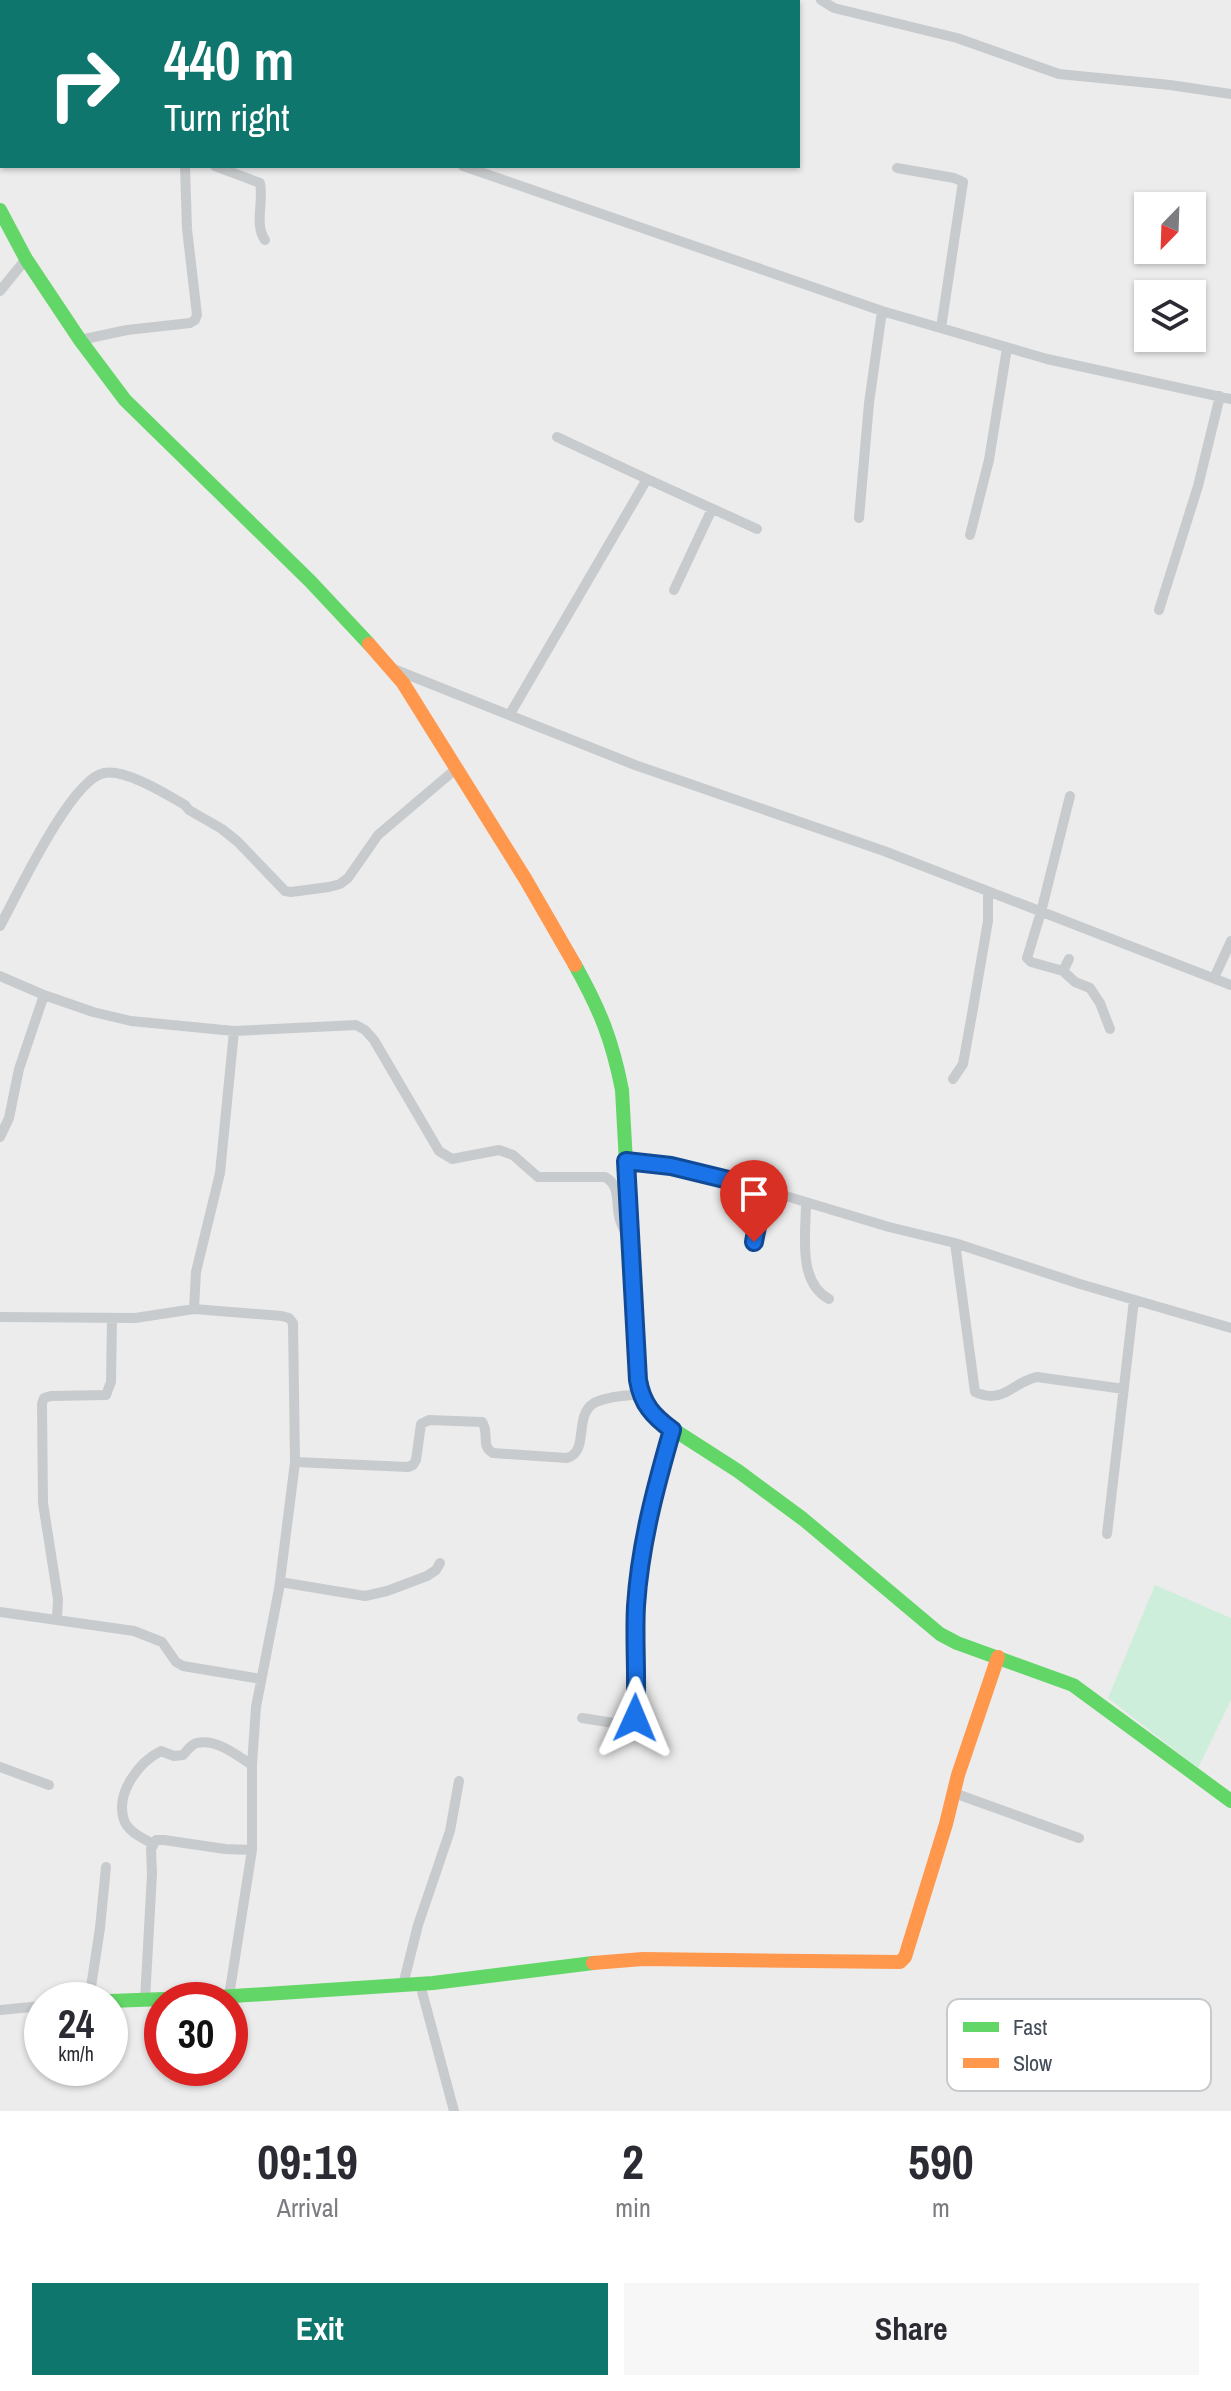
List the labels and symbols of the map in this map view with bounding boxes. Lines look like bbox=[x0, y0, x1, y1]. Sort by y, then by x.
north arrow bbox=[1134, 192, 1206, 264]
pin bbox=[720, 1160, 788, 1242]
position arrow bbox=[593, 1676, 677, 1760]
speed limit sign: 30 bbox=[144, 1982, 248, 2086]
legend bbox=[947, 1999, 1211, 2091]
text: Fast bbox=[1013, 2012, 1047, 2042]
text: Slow bbox=[1013, 2048, 1052, 2078]

